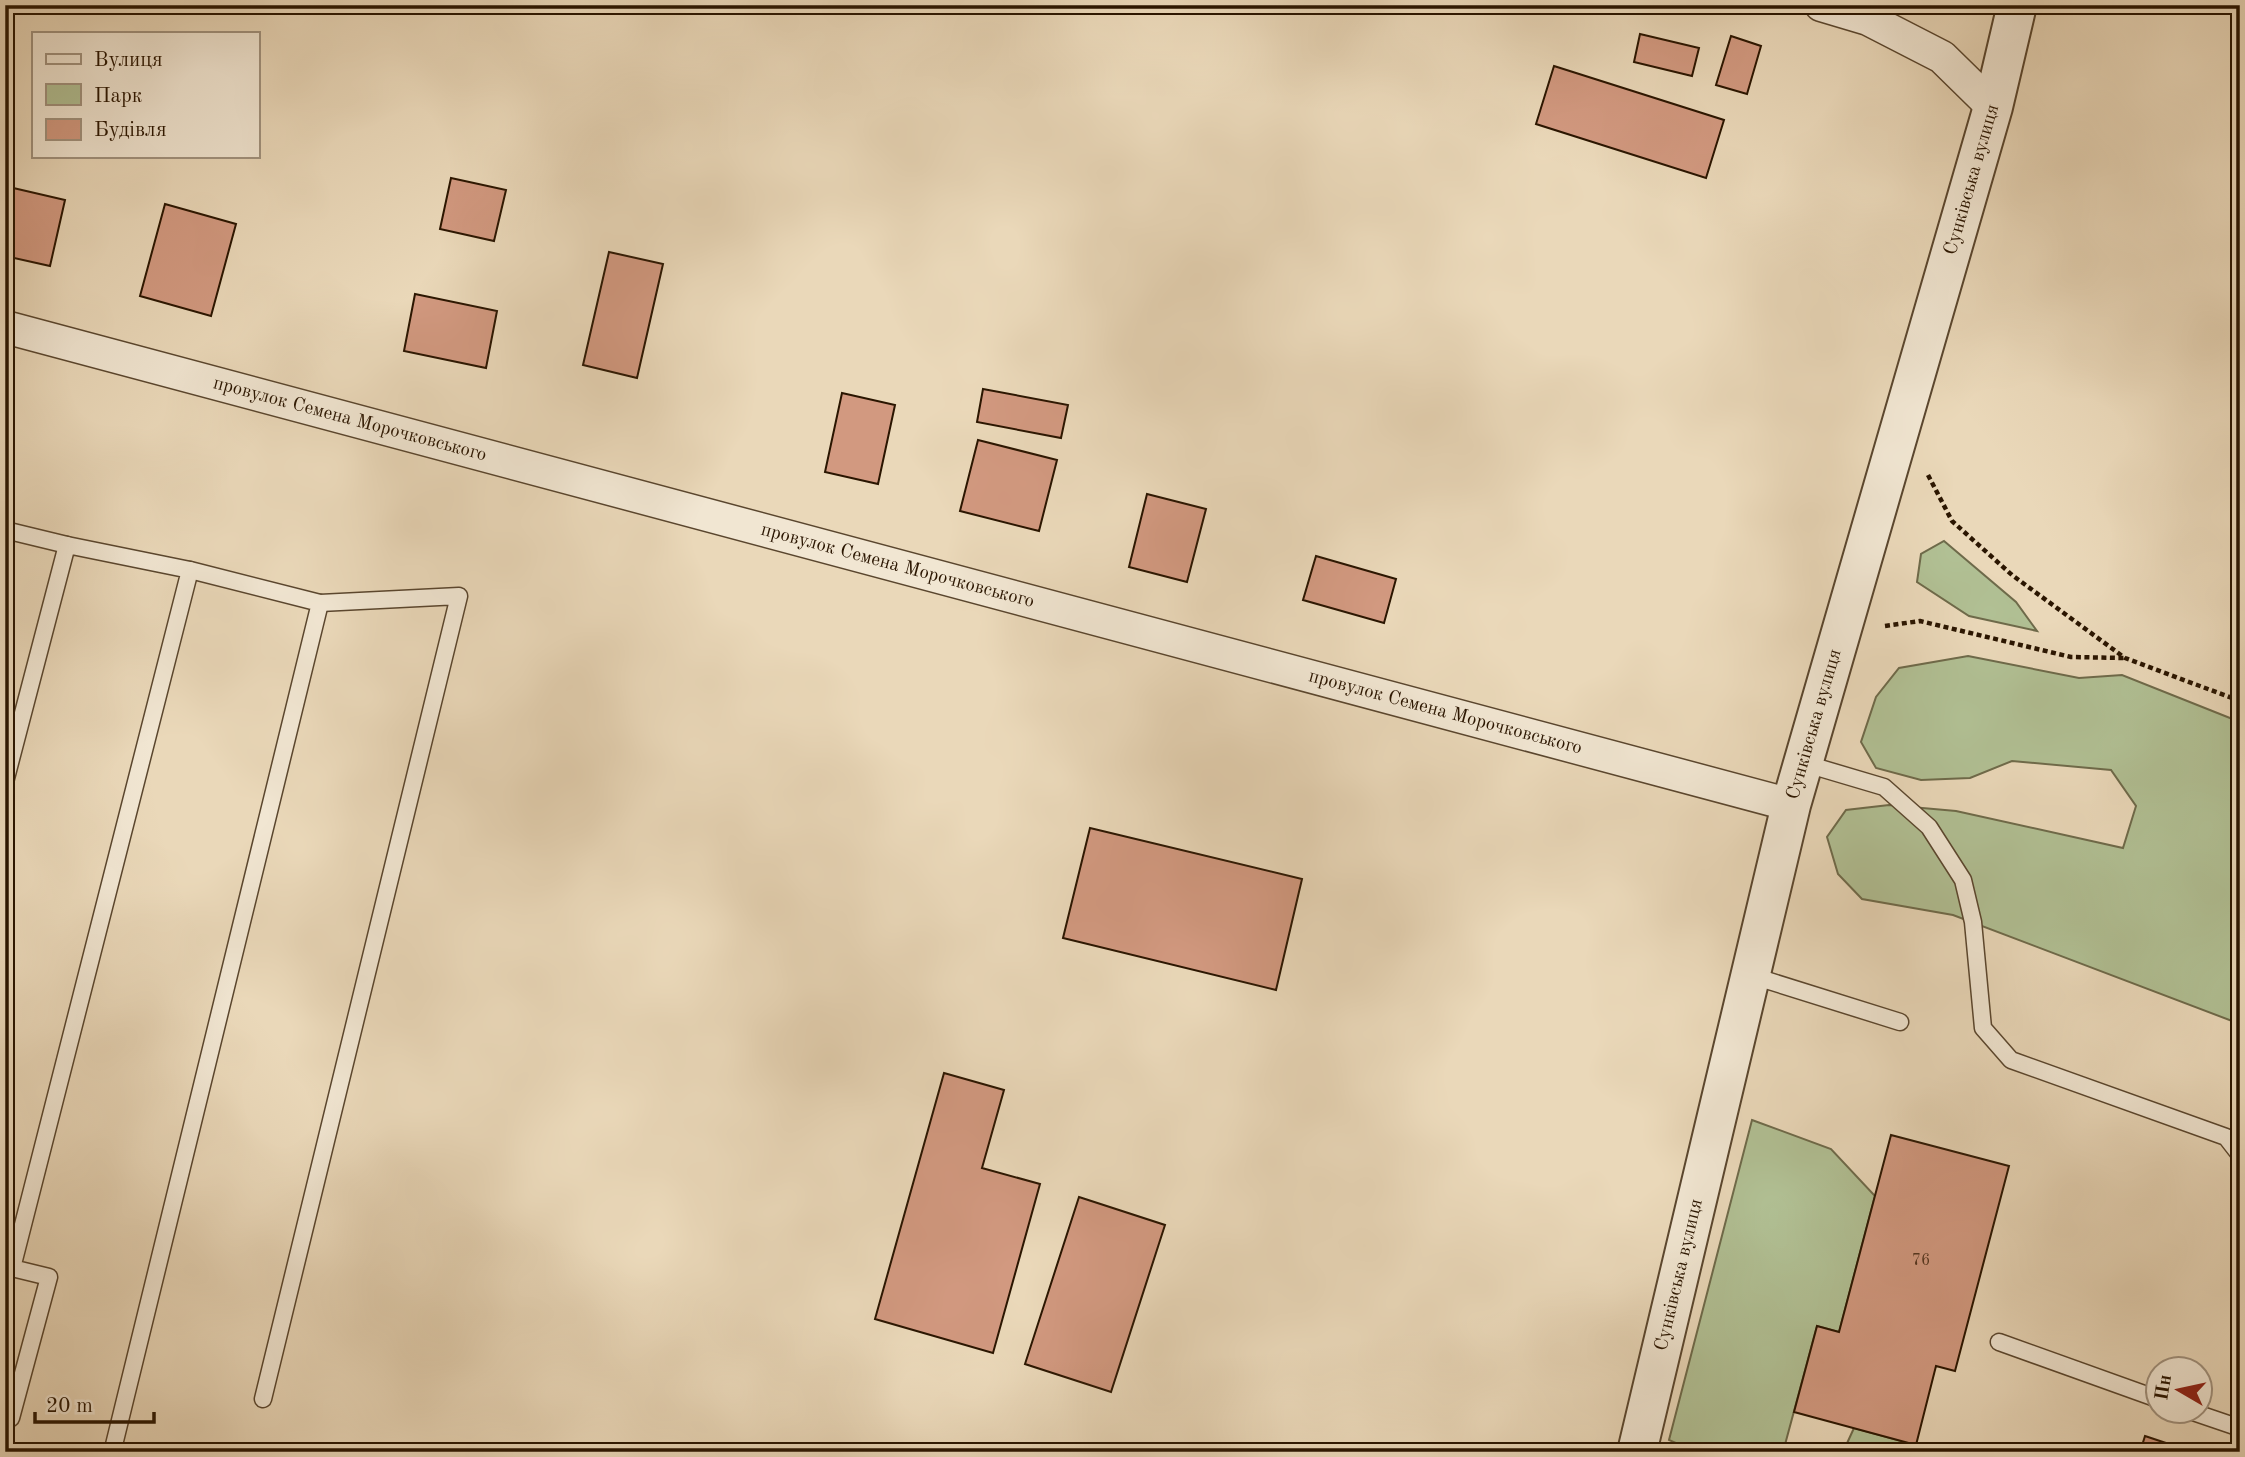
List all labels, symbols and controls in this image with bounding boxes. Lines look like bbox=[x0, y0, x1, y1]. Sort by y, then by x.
legend bbox=[32, 32, 259, 158]
text: Вулиця bbox=[94, 50, 163, 71]
text: Парк bbox=[94, 86, 143, 107]
street label: Сунківська вулиця bbox=[1941, 102, 2003, 257]
text: Будівля bbox=[94, 120, 167, 141]
street label: провулок Семена Морочковського bbox=[211, 374, 489, 465]
street label: провулок Семена Морочковського bbox=[759, 520, 1036, 612]
street label: Сунківська вулиця bbox=[1784, 647, 1845, 802]
street label: провулок Семена Морочковського bbox=[1307, 667, 1584, 758]
street label: Сунківська вулиця bbox=[1652, 1197, 1706, 1353]
house number: 76 bbox=[1912, 1253, 1930, 1269]
north arrow bbox=[2144, 1356, 2214, 1426]
text: Пн bbox=[2153, 1373, 2176, 1402]
scale bar bbox=[35, 1380, 154, 1424]
text: 20 m bbox=[46, 1396, 93, 1417]

